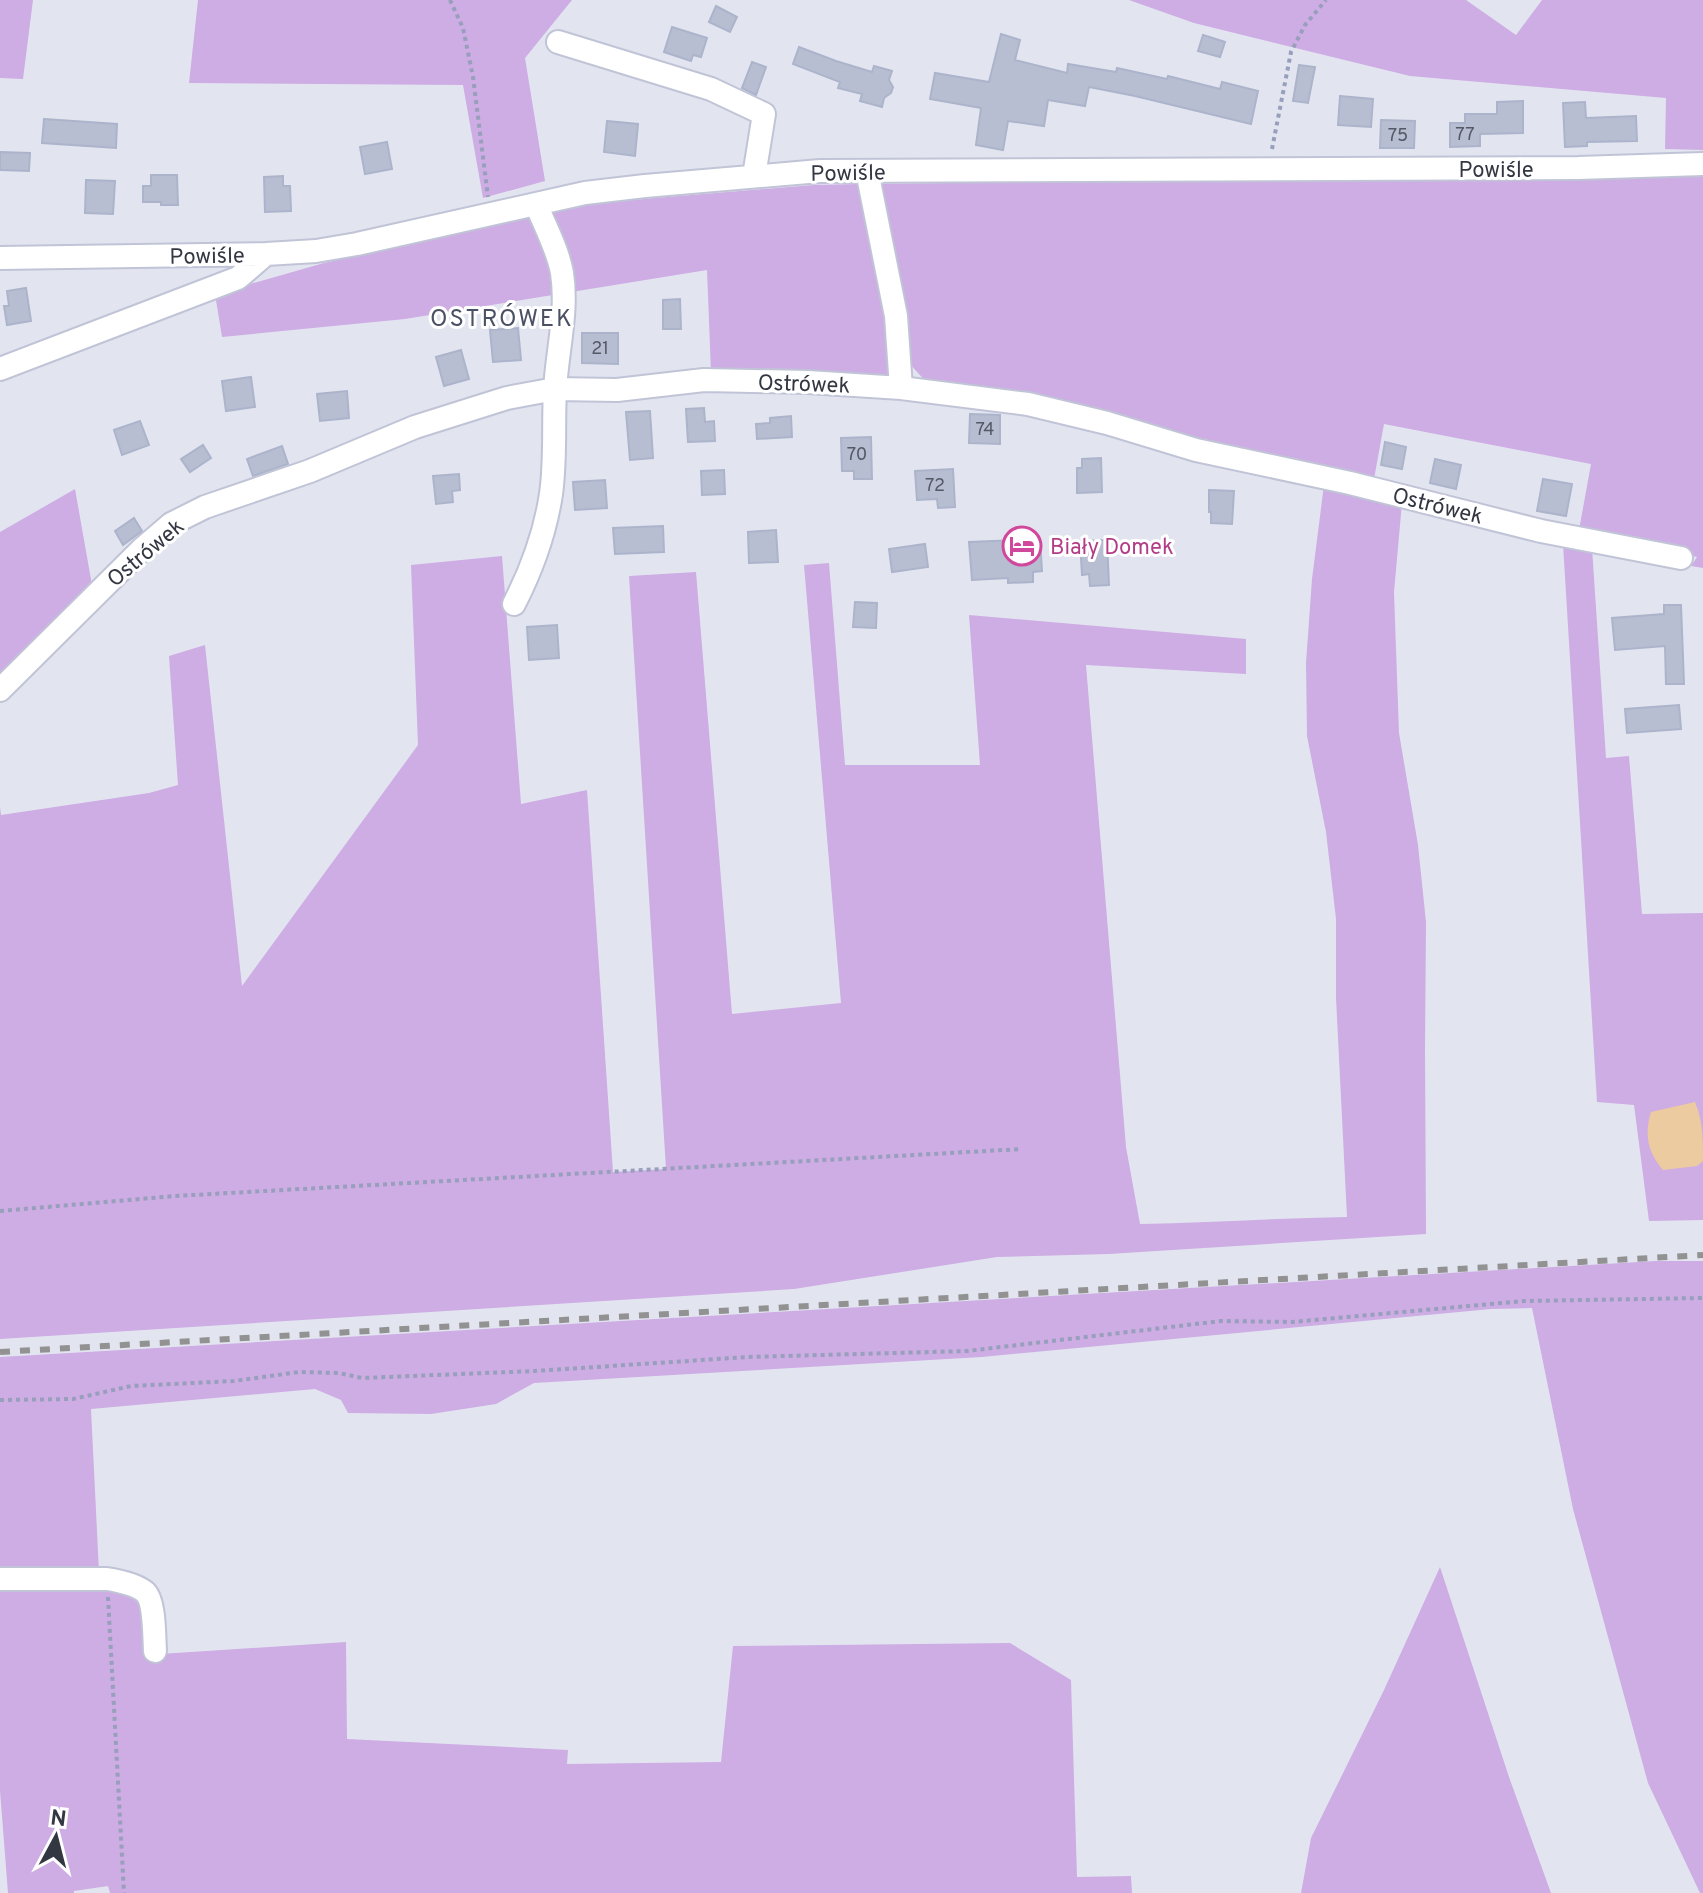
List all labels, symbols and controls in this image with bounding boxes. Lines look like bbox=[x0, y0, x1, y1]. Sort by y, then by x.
house number: 77 bbox=[1455, 124, 1475, 147]
house number: 75 bbox=[1388, 125, 1408, 148]
street label: Powiśle bbox=[1458, 158, 1534, 185]
street label: Powiśle bbox=[810, 160, 886, 189]
street label: Powiśle bbox=[169, 243, 245, 272]
district label: OSTRÓWEK bbox=[430, 303, 574, 335]
house number: 21 bbox=[591, 338, 609, 361]
street label: Ostrówek bbox=[757, 370, 851, 401]
house number: 74 bbox=[976, 419, 994, 442]
house number: 70 bbox=[847, 444, 867, 467]
house number: 72 bbox=[925, 475, 945, 498]
street label: Ostrówek bbox=[1389, 483, 1485, 532]
street label: Ostrówek bbox=[103, 514, 191, 594]
hotel icon: Biały Domek bbox=[1001, 525, 1043, 567]
place label: Biały Domek bbox=[1050, 535, 1174, 562]
north arrow bbox=[16, 1797, 96, 1877]
text: N bbox=[49, 1805, 68, 1834]

